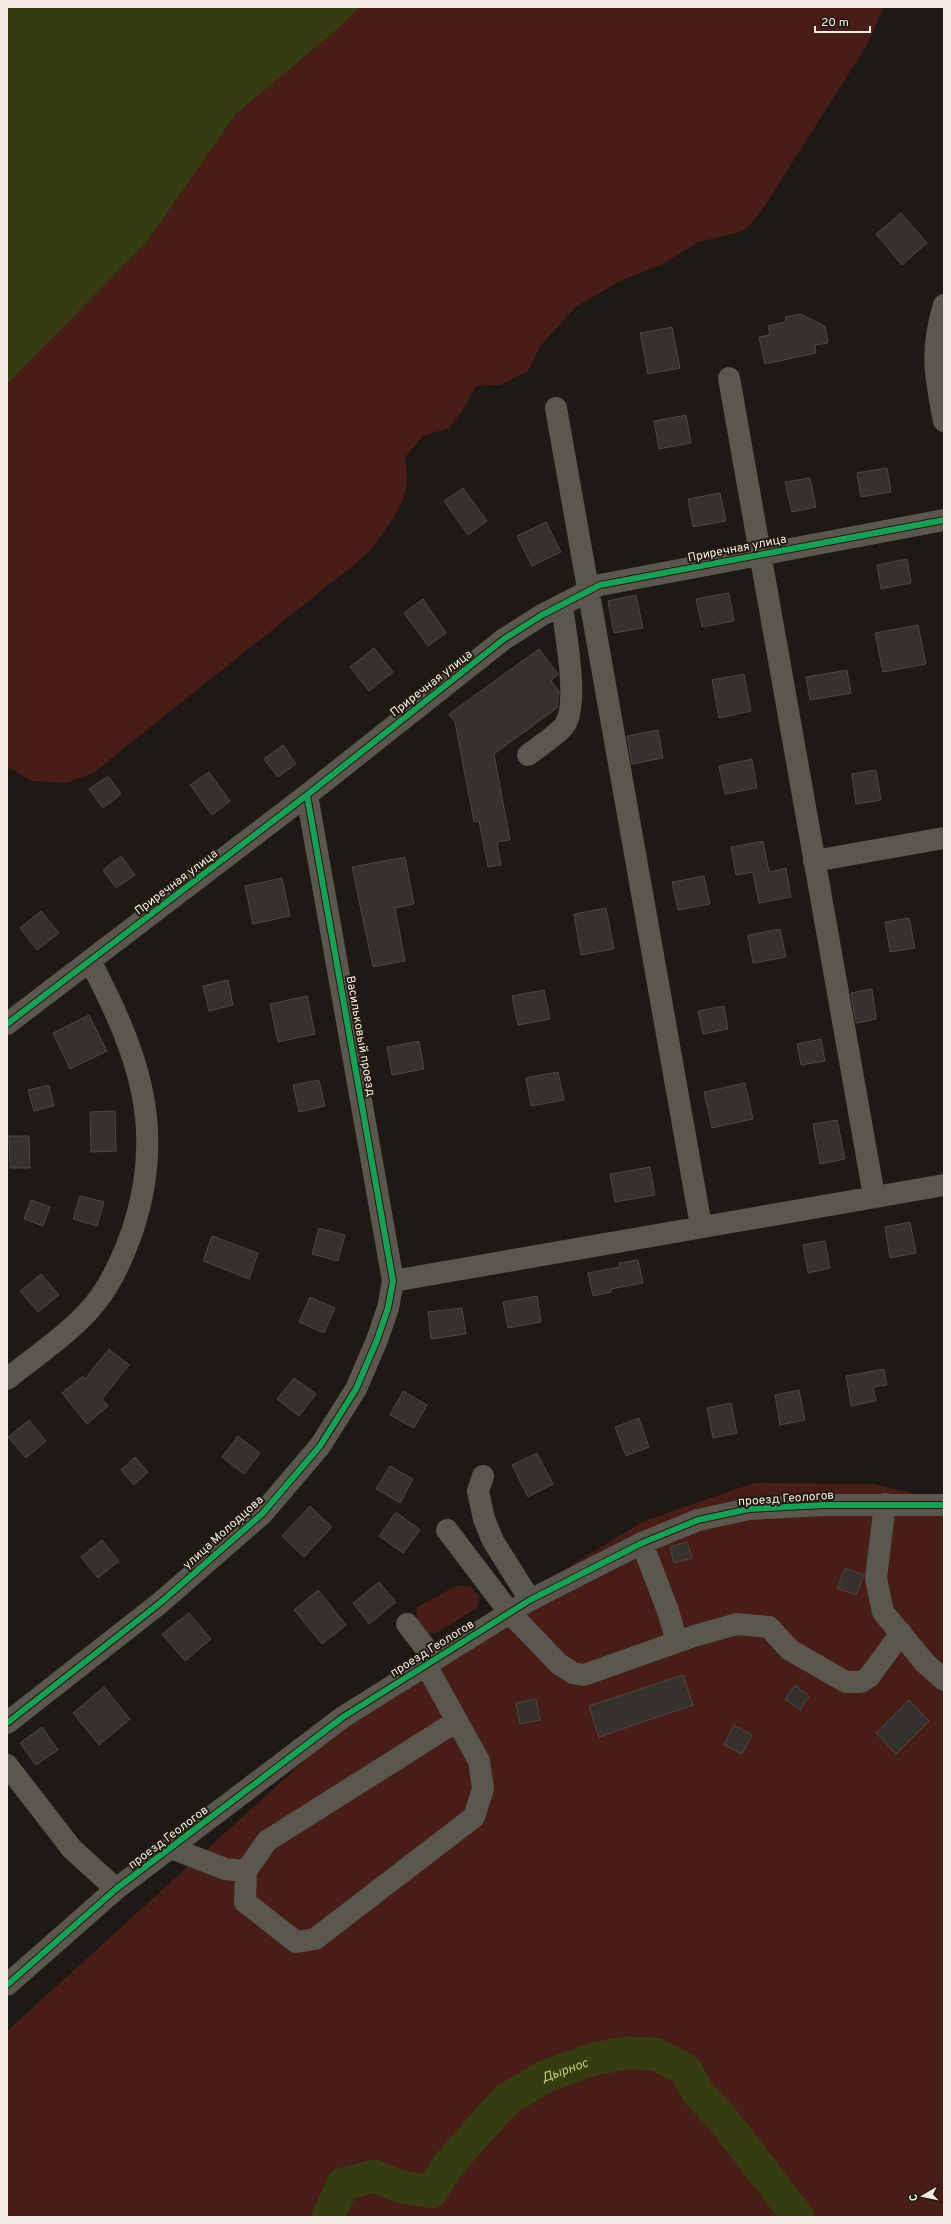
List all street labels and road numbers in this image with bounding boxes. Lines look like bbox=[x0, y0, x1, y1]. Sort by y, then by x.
street label: Приречная улица bbox=[686, 532, 788, 566]
street label: Приречная улица bbox=[387, 647, 476, 721]
street label: Приречная улица bbox=[132, 846, 221, 919]
street label: Васильковый проезд bbox=[342, 974, 379, 1098]
street label: проезд Геологов bbox=[737, 1488, 835, 1510]
street label: улица Молодцова bbox=[180, 1492, 267, 1573]
street label: проезд Геологов bbox=[387, 1617, 478, 1681]
street label: проезд Геологов bbox=[125, 1802, 212, 1873]

